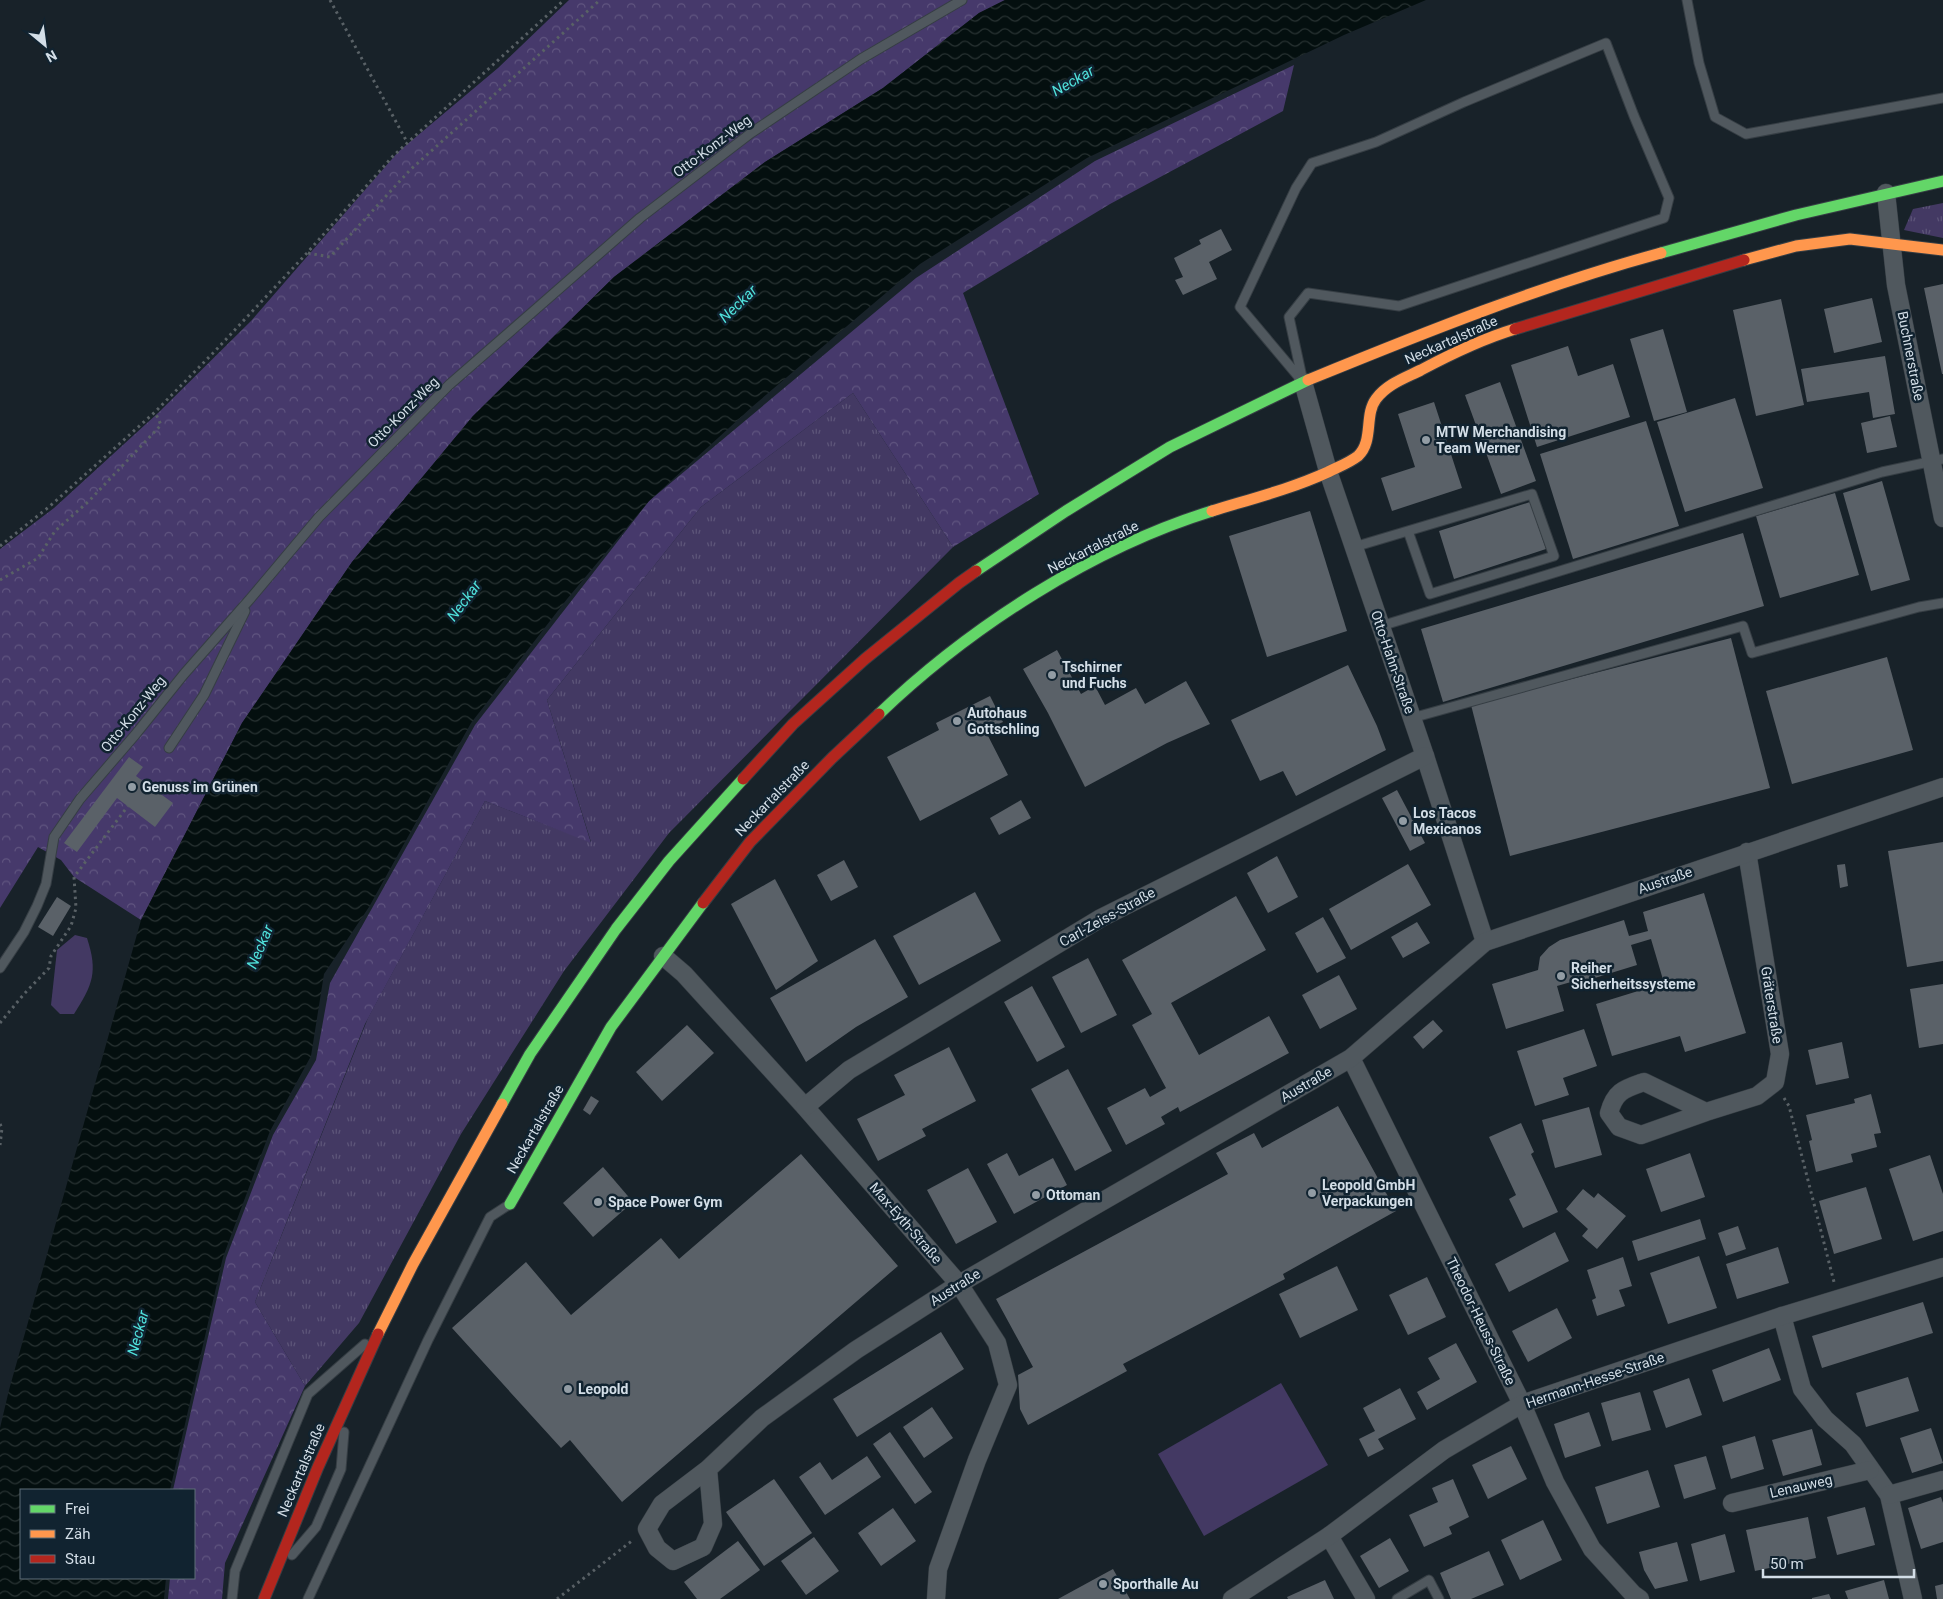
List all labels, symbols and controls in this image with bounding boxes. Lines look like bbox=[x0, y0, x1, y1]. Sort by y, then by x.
north arrow bbox=[20, 20, 70, 70]
text: N bbox=[43, 47, 60, 66]
water label: Neckar bbox=[1049, 61, 1098, 100]
street label: Otto-Konz-Weg bbox=[670, 112, 754, 180]
water label: Neckar bbox=[715, 281, 762, 326]
street label: Buchnerstraße bbox=[1894, 310, 1928, 402]
street label: Neckartalstraße bbox=[1402, 312, 1500, 368]
street label: Otto-Konz-Weg bbox=[364, 373, 442, 451]
place label: MTW Merchandising Team Werner bbox=[1436, 424, 1566, 456]
marker: MTW Merchandising Team Werner bbox=[1420, 434, 1432, 446]
street label: Neckartalstraße bbox=[1045, 517, 1141, 577]
water label: Neckar bbox=[443, 576, 486, 625]
street label: Otto-Hahn-Straße bbox=[1368, 608, 1418, 716]
place label: Tschirner und Fuchs bbox=[1062, 659, 1127, 691]
marker: Tschirner und Fuchs bbox=[1046, 669, 1058, 681]
street label: Otto-Konz-Weg bbox=[97, 673, 169, 755]
place label: Autohaus Gottschling bbox=[967, 705, 1040, 737]
marker: Autohaus Gottschling bbox=[951, 715, 963, 727]
street label: Neckartalstraße bbox=[732, 757, 812, 839]
place label: Genuss im Grünen bbox=[142, 779, 258, 795]
marker: Genuss im Grünen bbox=[126, 781, 138, 793]
place label: Los Tacos Mexicanos bbox=[1413, 805, 1481, 837]
marker: Los Tacos Mexicanos bbox=[1397, 815, 1409, 827]
street label: Austraße bbox=[1636, 863, 1694, 897]
street label: Carl-Zeiss-Straße bbox=[1056, 884, 1158, 950]
water label: Neckar bbox=[243, 921, 278, 972]
place label: Reiher Sicherheitssysteme bbox=[1571, 960, 1696, 992]
street label: Gräterstraße bbox=[1758, 965, 1786, 1045]
marker: Reiher Sicherheitssysteme bbox=[1555, 970, 1567, 982]
street label: Austraße bbox=[1278, 1063, 1334, 1105]
street label: Neckartalstraße bbox=[503, 1082, 567, 1176]
place label: Leopold GmbH Verpackungen bbox=[1322, 1177, 1415, 1209]
street label: Max-Eyth-Straße bbox=[867, 1179, 945, 1267]
place label: Ottoman bbox=[1046, 1187, 1100, 1203]
marker: Leopold GmbH Verpackungen bbox=[1306, 1187, 1318, 1199]
marker: Ottoman bbox=[1030, 1189, 1042, 1201]
place label: Space Power Gym bbox=[608, 1194, 722, 1210]
marker: Space Power Gym bbox=[592, 1196, 604, 1208]
street label: Theodor-Heuss-Straße bbox=[1443, 1255, 1519, 1387]
street label: Austraße bbox=[927, 1265, 983, 1309]
water label: Neckar bbox=[123, 1307, 153, 1358]
street label: Hermann-Hesse-Straße bbox=[1524, 1349, 1666, 1411]
place label: Leopold bbox=[578, 1381, 629, 1397]
marker: Leopold bbox=[562, 1383, 574, 1395]
street label: Neckartalstraße bbox=[274, 1421, 328, 1519]
street label: Lenauweg bbox=[1768, 1471, 1834, 1501]
legend bbox=[20, 1489, 195, 1579]
text: Frei bbox=[65, 1500, 90, 1518]
text: Zäh bbox=[65, 1525, 90, 1543]
scale bar bbox=[1763, 1546, 1914, 1578]
text: Stau bbox=[65, 1550, 95, 1568]
text: 50 m bbox=[1770, 1555, 1804, 1573]
place label: Sporthalle Au bbox=[1113, 1576, 1199, 1592]
marker: Sporthalle Au bbox=[1097, 1578, 1109, 1590]

